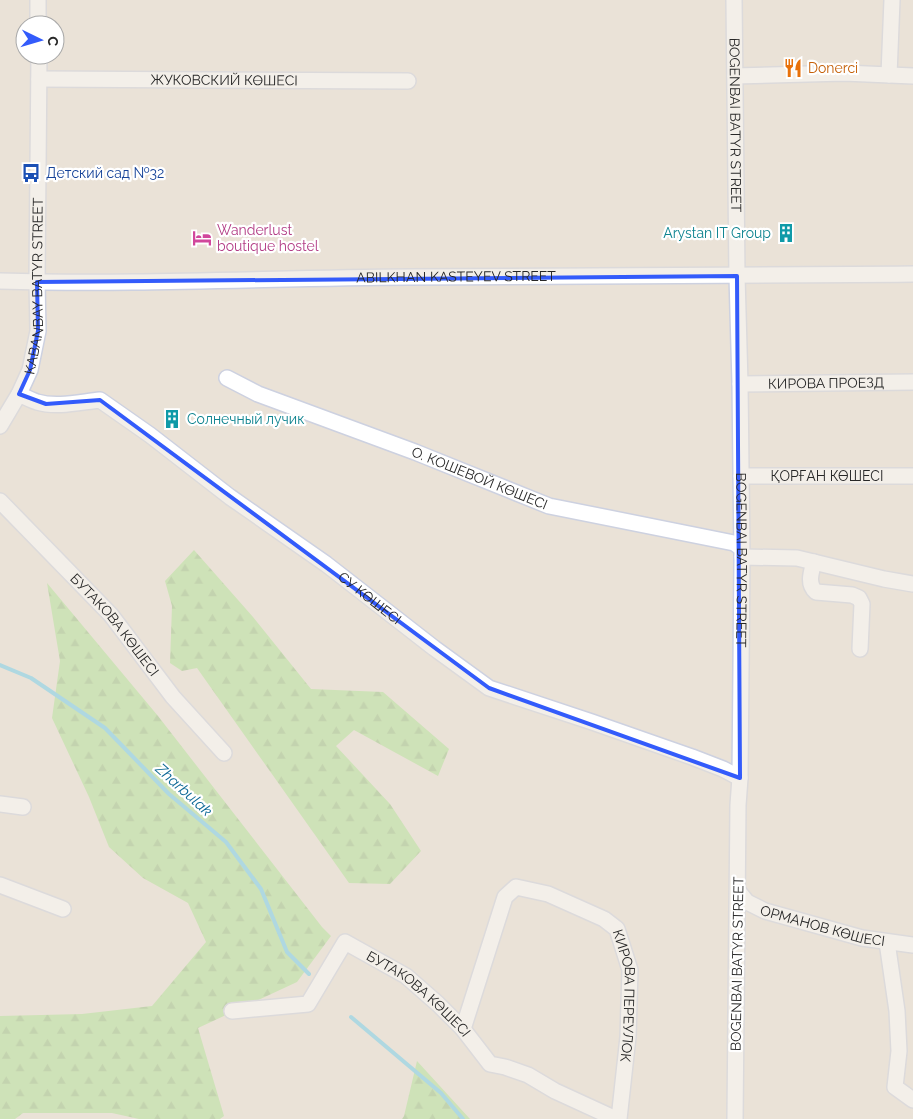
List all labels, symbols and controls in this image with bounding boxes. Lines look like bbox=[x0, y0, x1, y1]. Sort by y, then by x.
north arrow bbox=[15, 15, 65, 65]
text: С bbox=[45, 36, 61, 47]
street label: BOGENBAI BATYR STREET bbox=[726, 38, 744, 213]
restaurant icon: Donerci bbox=[782, 57, 804, 79]
place label: Donerci bbox=[808, 60, 858, 76]
street label: ЖУКОВСКИЙ КӨШЕСІ bbox=[150, 71, 298, 88]
bus stop icon: Детский сад №32 bbox=[20, 162, 42, 184]
place label: Детский сад №32 bbox=[46, 165, 164, 181]
street label: KABANBAY BATYR STREET bbox=[21, 197, 47, 376]
place label: Wanderlust boutique hostel bbox=[217, 222, 319, 254]
building icon: Arystan IT Group bbox=[775, 222, 797, 244]
place label: Arystan IT Group bbox=[663, 225, 771, 241]
hotel icon: Wanderlust boutique hostel bbox=[191, 227, 213, 249]
street label: ABILKHAN KASTEYEV STREET bbox=[356, 268, 556, 286]
street label: КИРОВА ПРОЕЗД bbox=[768, 374, 884, 392]
building icon: Солнечный лучик bbox=[161, 408, 183, 430]
place label: Солнечный лучик bbox=[187, 411, 304, 427]
street label: О. КОШЕВОЙ КӨШЕСІ bbox=[409, 444, 550, 513]
street label: ҚОРҒАН КӨШЕСІ bbox=[771, 468, 883, 484]
street label: BOGENBAI BATYR STREET bbox=[733, 472, 750, 648]
street label: СУ КӨШЕСІ bbox=[335, 569, 405, 628]
street label: БУТАКОВА КӨШЕСІ bbox=[67, 570, 162, 679]
water label: Zharbulak bbox=[151, 759, 216, 820]
street label: BOGENBAI BATYR STREET bbox=[727, 876, 747, 1051]
street label: ОРМАНОВ КӨШЕСІ bbox=[758, 902, 886, 949]
street label: КИРОВА ПЕРЕУЛОК bbox=[610, 927, 638, 1063]
street label: БУТАКОВА КӨШЕСІ bbox=[364, 948, 474, 1040]

